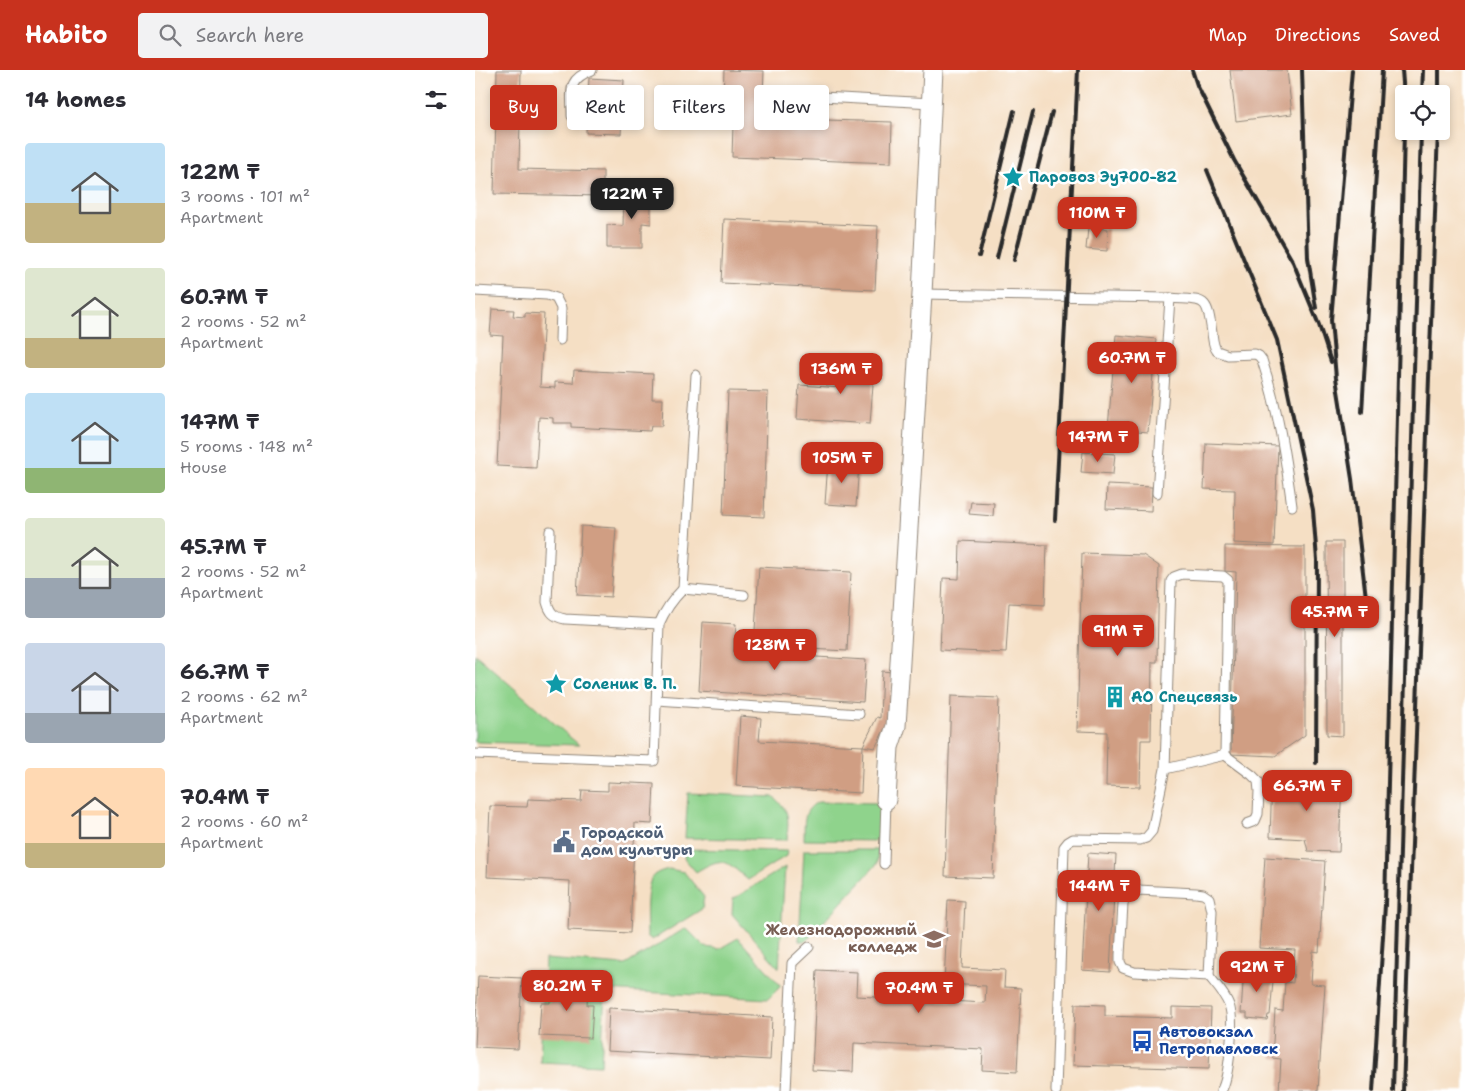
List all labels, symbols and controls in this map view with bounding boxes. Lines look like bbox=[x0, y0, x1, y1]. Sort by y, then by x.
search box bbox=[138, 13, 488, 58]
text: Habito bbox=[25, 19, 108, 51]
icon: search bbox=[156, 21, 184, 49]
text: Search here bbox=[196, 23, 304, 48]
text: Map bbox=[1209, 23, 1247, 47]
text: Directions bbox=[1275, 23, 1361, 47]
text: Saved bbox=[1389, 23, 1440, 47]
chip: Buy bbox=[490, 85, 557, 130]
chip: Rent bbox=[567, 85, 644, 130]
chip: Filters bbox=[654, 85, 744, 130]
chip: New bbox=[754, 85, 829, 130]
map controls bbox=[1395, 85, 1450, 140]
button: locate bbox=[1395, 85, 1450, 140]
text: 14 homes bbox=[25, 86, 126, 114]
icon: filters bbox=[422, 86, 450, 114]
text: 122M ₸ bbox=[180, 158, 260, 186]
icon: home bbox=[65, 163, 125, 223]
place icon: Паровоз Эу700-82 bbox=[1000, 164, 1026, 190]
place label: Паровоз Эу700-82 bbox=[1029, 167, 1177, 187]
pin: 122M ₸ bbox=[591, 178, 673, 220]
text: 122M ₸ bbox=[602, 183, 662, 204]
text: 3 rooms · 101 m² bbox=[180, 186, 310, 207]
pin: 110M ₸ bbox=[1056, 196, 1138, 239]
text: 110M ₸ bbox=[1069, 202, 1125, 223]
text: Apartment bbox=[180, 207, 263, 228]
text: 60.7M ₸ bbox=[180, 283, 268, 311]
icon: home bbox=[65, 288, 125, 348]
text: 2 rooms · 52 m² bbox=[180, 311, 307, 332]
text: Apartment bbox=[180, 332, 263, 353]
pin: 60.7M ₸ bbox=[1086, 342, 1178, 384]
text: 60.7M ₸ bbox=[1098, 347, 1166, 368]
pin: 136M ₸ bbox=[800, 352, 882, 395]
text: 136M ₸ bbox=[810, 358, 872, 379]
text: 147M ₸ bbox=[180, 408, 259, 436]
icon: home bbox=[65, 413, 125, 473]
pin: 147M ₸ bbox=[1057, 420, 1139, 463]
text: 147M ₸ bbox=[1068, 426, 1128, 447]
text: 5 rooms · 148 m² bbox=[180, 436, 313, 457]
pin: 105M ₸ bbox=[801, 442, 883, 484]
text: 105M ₸ bbox=[812, 447, 872, 468]
text: House bbox=[180, 457, 227, 478]
text: 45.7M ₸ bbox=[180, 533, 267, 561]
icon: home bbox=[65, 538, 125, 598]
text: 2 rooms · 52 m² bbox=[180, 561, 307, 582]
text: Apartment bbox=[180, 582, 263, 603]
pin: 45.7M ₸ bbox=[1289, 596, 1381, 638]
text: 45.7M ₸ bbox=[1302, 601, 1368, 622]
pin: 91M ₸ bbox=[1083, 614, 1153, 657]
text: 91M ₸ bbox=[1093, 620, 1143, 641]
pin: 128M ₸ bbox=[734, 628, 816, 671]
text: 128M ₸ bbox=[745, 634, 805, 655]
text: 66.7M ₸ bbox=[180, 658, 269, 686]
icon: home bbox=[65, 663, 125, 723]
place icon: Соленик В. П. bbox=[543, 671, 569, 697]
place label: Соленик В. П. bbox=[573, 674, 677, 694]
building icon: АО Спецсвязь bbox=[1102, 684, 1128, 710]
text: 2 rooms · 62 m² bbox=[180, 686, 308, 707]
place label: АО Спецсвязь bbox=[1131, 687, 1238, 707]
text: Apartment bbox=[180, 707, 263, 728]
pin: 66.7M ₸ bbox=[1261, 770, 1353, 812]
text: 66.7M ₸ bbox=[1273, 775, 1341, 796]
text: 70.4M ₸ bbox=[180, 783, 269, 811]
icon: home bbox=[65, 788, 125, 848]
text: 2 rooms · 60 m² bbox=[180, 811, 308, 832]
place label: Городской дом культуры bbox=[581, 823, 693, 860]
public building icon: Городской дом культуры bbox=[551, 829, 577, 855]
text: Apartment bbox=[180, 832, 263, 853]
pin: 144M ₸ bbox=[1058, 870, 1140, 912]
text: 144M ₸ bbox=[1068, 875, 1130, 896]
place label: Железнодорожный колледж bbox=[766, 920, 918, 957]
school or university icon: Железнодорожный колледж bbox=[921, 926, 947, 952]
pin: 92M ₸ bbox=[1222, 950, 1292, 993]
text: 92M ₸ bbox=[1230, 956, 1284, 977]
pin: 80.2M ₸ bbox=[521, 970, 613, 1012]
pin: 70.4M ₸ bbox=[873, 972, 965, 1014]
text: 80.2M ₸ bbox=[533, 975, 601, 996]
text: 70.4M ₸ bbox=[885, 977, 953, 998]
place label: Автовокзал Петропавловск bbox=[1159, 1022, 1279, 1059]
bus stop icon: Автовокзал Петропавловск bbox=[1129, 1028, 1155, 1054]

